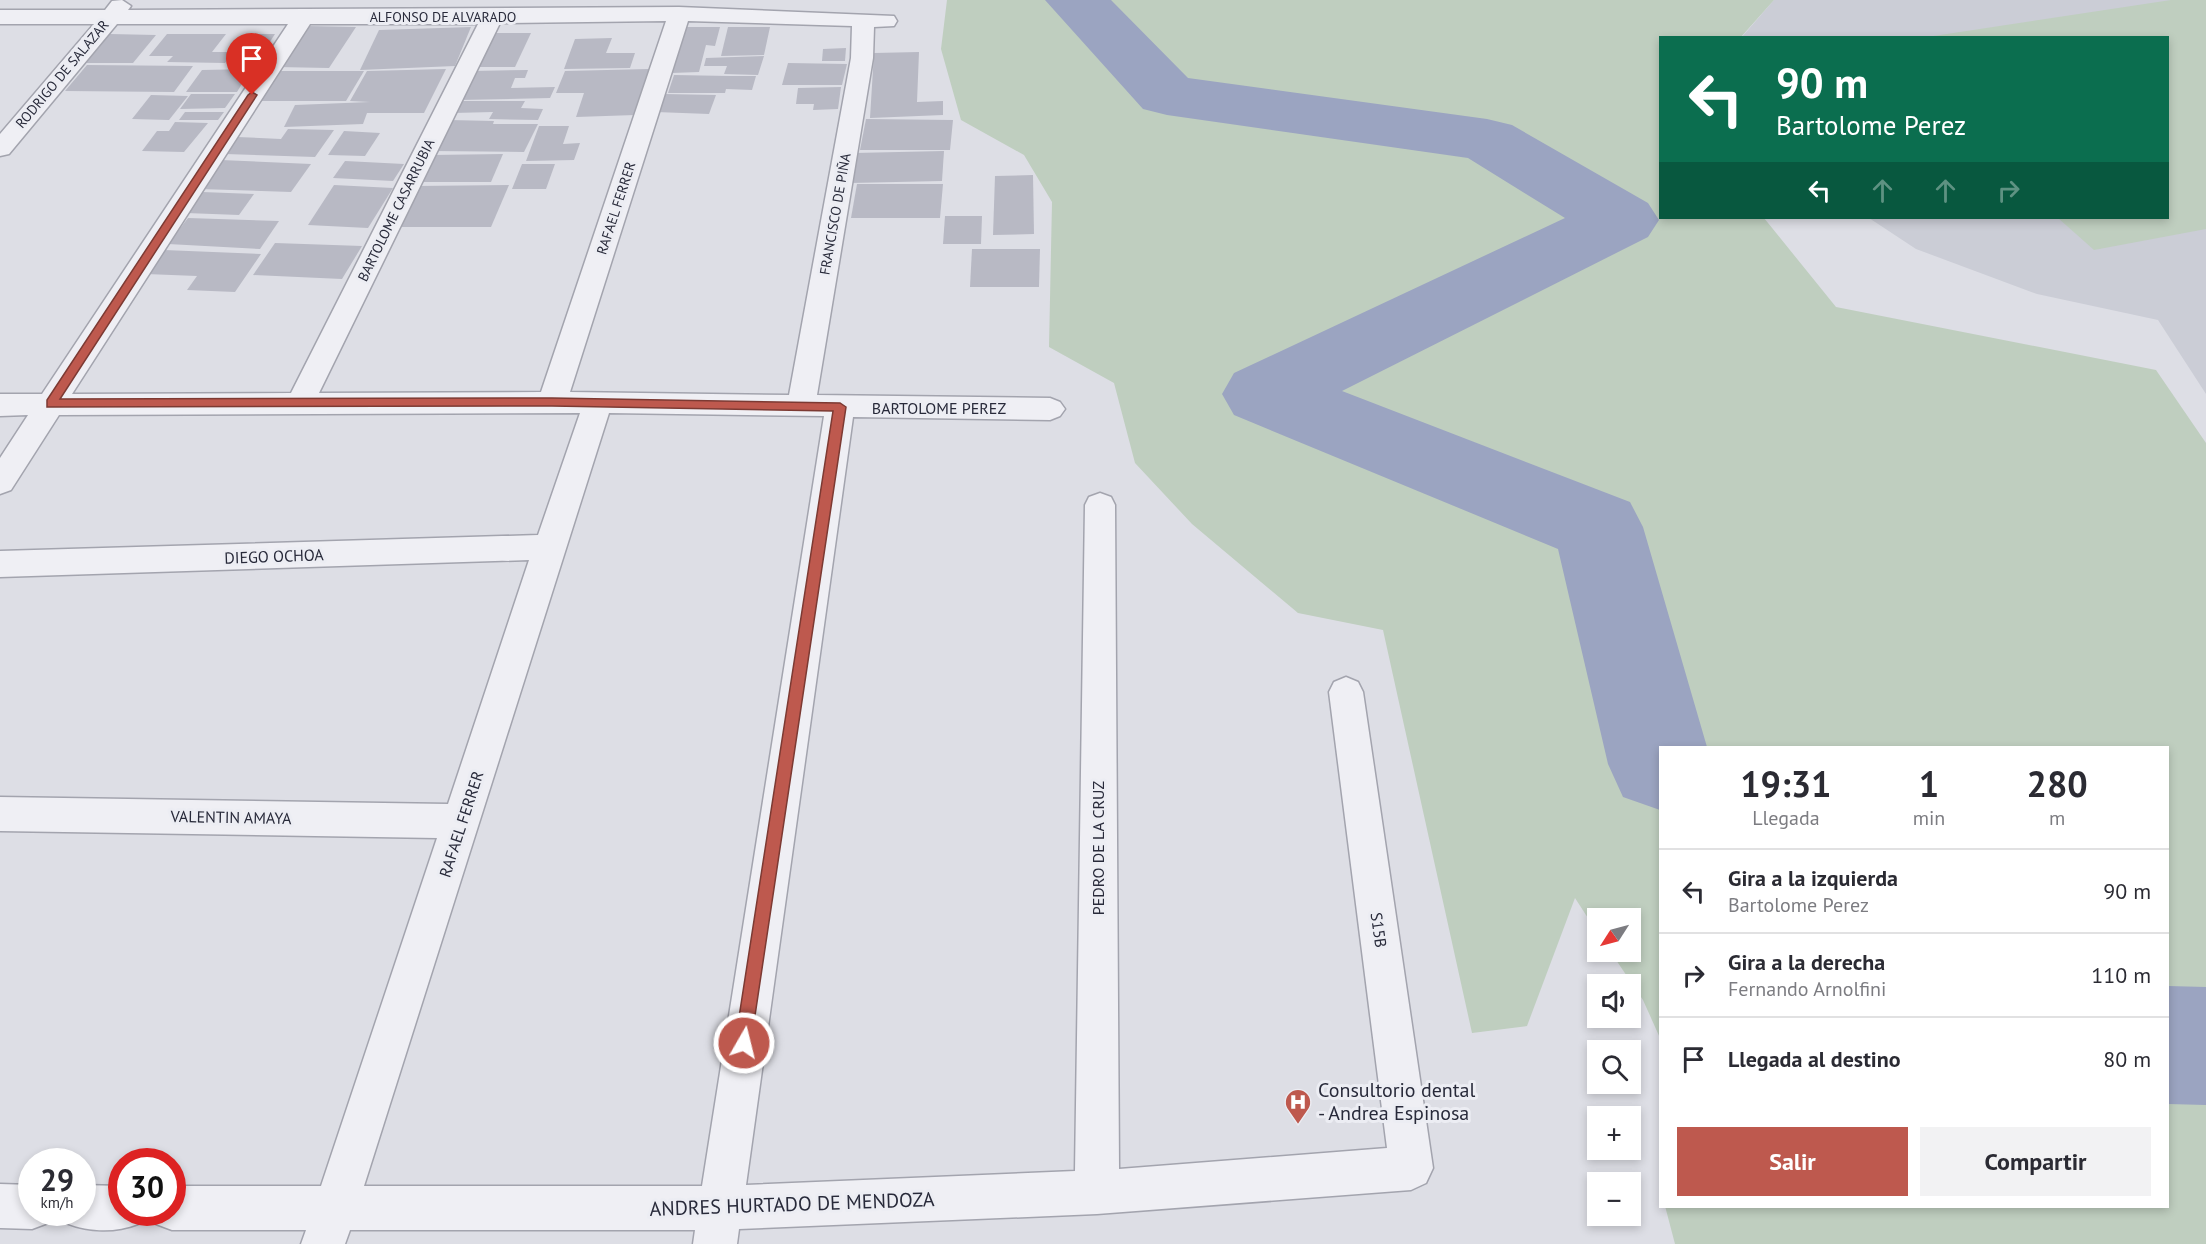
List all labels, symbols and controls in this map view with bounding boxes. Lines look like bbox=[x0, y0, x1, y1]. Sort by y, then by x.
street label: ALFONSO DE ALVARADO bbox=[370, 8, 516, 26]
street label: RODRIGO DE SALAZAR bbox=[11, 16, 113, 132]
pin bbox=[226, 33, 277, 95]
icon: arrive bbox=[235, 42, 268, 75]
text: 90 m bbox=[1776, 55, 1868, 110]
icon: left bbox=[1677, 60, 1755, 138]
text: Bartolome Perez bbox=[1776, 108, 1966, 142]
street label: BARTOLOME CASARRUBIA bbox=[354, 135, 439, 284]
street label: FRANCISCO DE PIÑA bbox=[815, 151, 855, 276]
street label: RAFAEL FERRER bbox=[592, 159, 640, 257]
icon: left bbox=[1803, 174, 1836, 207]
icon: ahead bbox=[1866, 174, 1899, 207]
icon: ahead bbox=[1929, 174, 1962, 207]
icon: right bbox=[1992, 174, 2025, 207]
street label: BARTOLOME PEREZ bbox=[872, 398, 1006, 418]
street label: DIEGO OCHOA bbox=[224, 544, 325, 568]
text: 19:31 bbox=[1740, 760, 1832, 807]
text: 1 bbox=[1919, 760, 1939, 807]
text: 280 bbox=[2027, 760, 2088, 807]
street label: RAFAEL FERRER bbox=[434, 768, 488, 880]
street label: PEDRO DE LA CRUZ bbox=[1088, 780, 1108, 915]
text: Llegada bbox=[1752, 805, 1820, 831]
text: min bbox=[1913, 805, 1945, 831]
text: m bbox=[2049, 805, 2065, 831]
street label: VALENTIN AMAYA bbox=[169, 806, 292, 828]
text: Gira a la izquierda bbox=[1728, 864, 1898, 892]
icon: left bbox=[1677, 875, 1710, 908]
text: 90 m bbox=[2103, 877, 2151, 905]
text: Bartolome Perez bbox=[1728, 892, 1869, 918]
north arrow bbox=[1587, 908, 1641, 962]
map controls bbox=[1587, 908, 1641, 1226]
street label: S15B bbox=[1367, 911, 1391, 949]
text: Gira a la derecha bbox=[1728, 948, 1885, 976]
icon: right bbox=[1677, 959, 1710, 992]
text: 110 m bbox=[2091, 961, 2151, 989]
button: sound bbox=[1587, 974, 1641, 1028]
text: Fernando Arnolfini bbox=[1728, 976, 1886, 1002]
position arrow bbox=[712, 1011, 776, 1075]
button: search bbox=[1587, 1040, 1641, 1094]
icon: arrive bbox=[1677, 1043, 1710, 1076]
text: Llegada al destino bbox=[1728, 1045, 1901, 1073]
text: 80 m bbox=[2103, 1045, 2151, 1073]
place label: Consultorio dental - Andrea Espinosa bbox=[1318, 1077, 1475, 1126]
hospital icon: Consultorio dental - Andrea Espinosa bbox=[1283, 1087, 1313, 1125]
button: + bbox=[1587, 1106, 1641, 1160]
button: Salir bbox=[1677, 1127, 1908, 1196]
button: Compartir bbox=[1920, 1127, 2151, 1196]
speed limit sign: 30 bbox=[108, 1148, 186, 1226]
text: 29 bbox=[40, 1160, 74, 1199]
button: − bbox=[1587, 1172, 1641, 1226]
street label: ANDRES HURTADO DE MENDOZA bbox=[649, 1186, 935, 1222]
text: km/h bbox=[41, 1193, 73, 1212]

